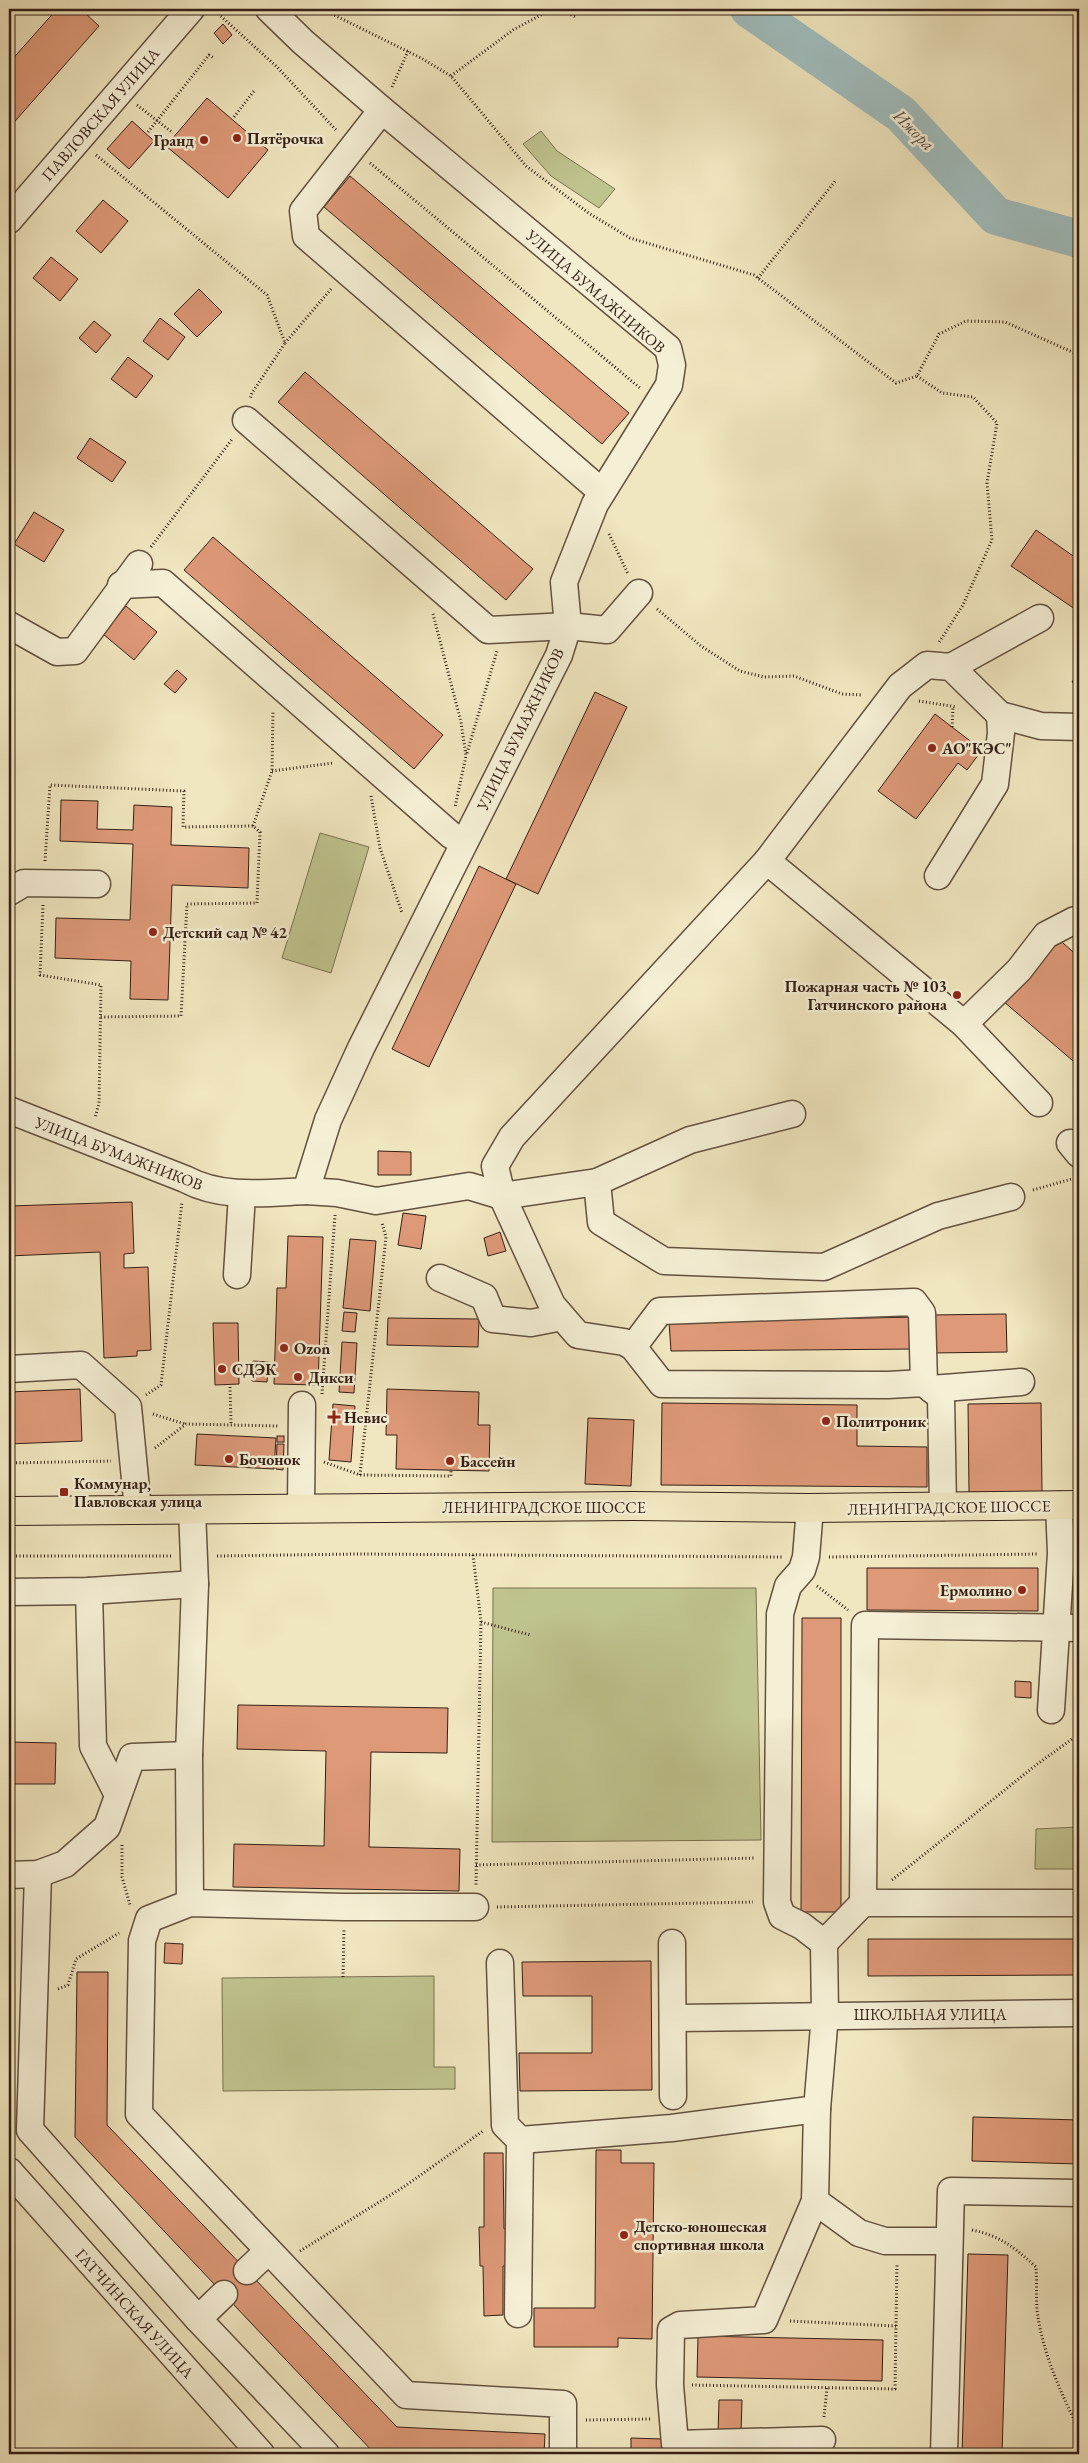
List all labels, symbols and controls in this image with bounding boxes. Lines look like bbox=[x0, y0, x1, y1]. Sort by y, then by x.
street label: ПАВЛОВСКАЯ УЛИЦА bbox=[37, 43, 165, 185]
water label: Ижора bbox=[887, 103, 940, 156]
place label: Пятёрочка bbox=[247, 128, 325, 149]
place label: Гранд bbox=[153, 130, 195, 151]
marker: Пятёрочка bbox=[231, 132, 243, 144]
marker: Гранд bbox=[198, 134, 210, 146]
street label: УЛИЦА БУМАЖНИКОВ bbox=[521, 224, 670, 358]
street label: УЛИЦА БУМАЖНИКОВ bbox=[472, 645, 569, 815]
place label: АО"КЭС" bbox=[941, 738, 1012, 759]
marker: АО"КЭС" bbox=[926, 742, 938, 754]
place label: Детский сад № 42 bbox=[163, 922, 288, 943]
marker: Детский сад № 42 bbox=[147, 926, 159, 938]
place label: Пожарная часть № 103 Гатчинского района bbox=[785, 976, 948, 1015]
marker: Пожарная часть № 103 Гатчинского района bbox=[951, 989, 963, 1001]
street label: УЛИЦА БУМАЖНИКОВ bbox=[31, 1111, 206, 1195]
place label: Ozon bbox=[294, 1338, 330, 1359]
marker: Ozon bbox=[278, 1342, 290, 1354]
place label: СДЭК bbox=[232, 1359, 277, 1380]
marker: СДЭК bbox=[216, 1363, 228, 1375]
place label: Дикси bbox=[308, 1367, 354, 1388]
marker: Дикси bbox=[292, 1371, 304, 1383]
place label: Невис bbox=[344, 1407, 388, 1428]
marker: Невис bbox=[328, 1411, 340, 1423]
place label: Политроник bbox=[836, 1411, 926, 1432]
marker: Политроник bbox=[820, 1415, 832, 1427]
place label: Бочонок bbox=[239, 1449, 301, 1470]
place label: Бассейн bbox=[460, 1451, 515, 1472]
marker: Бочонок bbox=[223, 1453, 235, 1465]
marker: Бассейн bbox=[444, 1455, 456, 1467]
place label: Коммунар, Павловская улица bbox=[74, 1473, 203, 1512]
marker: Коммунар, Павловская улица bbox=[58, 1486, 70, 1498]
street label: ЛЕНИНГРАДСКОЕ ШОССЕ bbox=[847, 1495, 1051, 1520]
street label: ЛЕНИНГРАДСКОЕ ШОССЕ bbox=[442, 1497, 646, 1518]
place label: Ермолино bbox=[940, 1580, 1012, 1601]
marker: Ермолино bbox=[1016, 1584, 1028, 1596]
street label: ШКОЛЬНАЯ УЛИЦА bbox=[853, 2004, 1007, 2025]
place label: Детско-юношеская спортивная школа bbox=[634, 2216, 767, 2255]
marker: Детско-юношеская спортивная школа bbox=[618, 2229, 630, 2241]
street label: ГАТЧИНСКАЯ УЛИЦА bbox=[71, 2244, 199, 2383]

